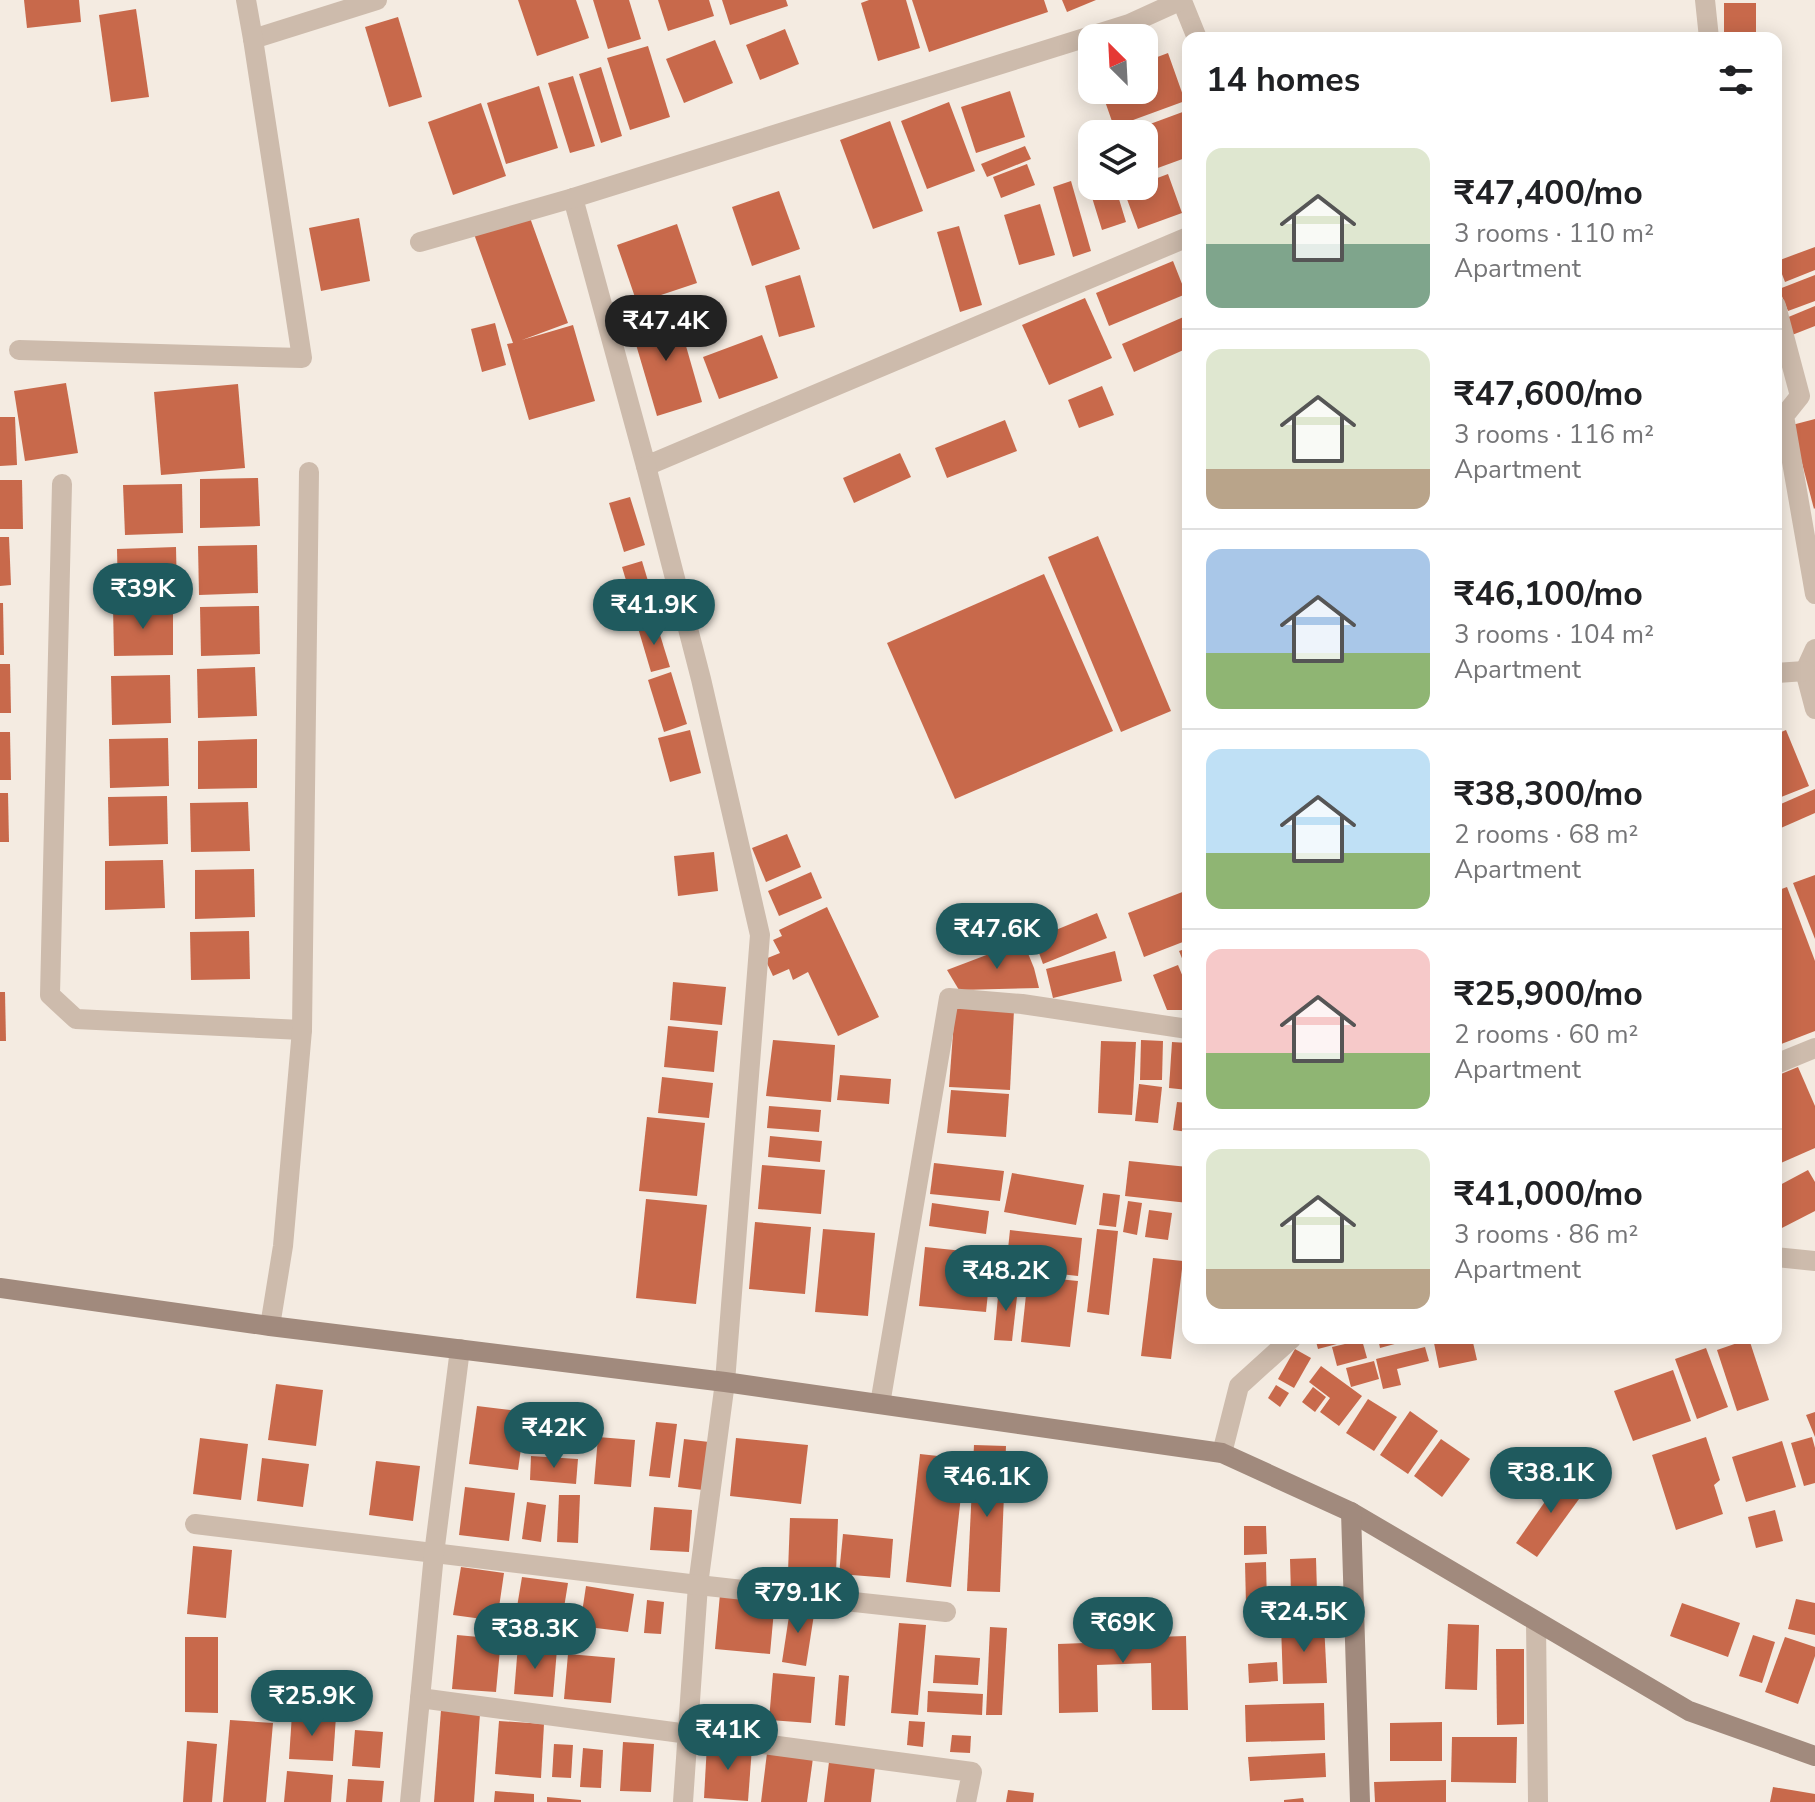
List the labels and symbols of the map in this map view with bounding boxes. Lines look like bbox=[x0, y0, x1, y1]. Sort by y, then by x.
north arrow bbox=[1078, 24, 1158, 104]
pin: ₹47.4K bbox=[601, 295, 731, 363]
pin: ₹39K bbox=[96, 563, 190, 631]
pin: ₹41.9K bbox=[589, 579, 719, 647]
pin: ₹47.6K bbox=[932, 903, 1062, 971]
pin: ₹48.2K bbox=[941, 1245, 1071, 1313]
pin: ₹42K bbox=[507, 1402, 601, 1470]
pin: ₹38.1K bbox=[1486, 1447, 1616, 1515]
pin: ₹46.1K bbox=[922, 1451, 1052, 1519]
pin: ₹79.1K bbox=[733, 1567, 863, 1635]
pin: ₹24.5K bbox=[1239, 1586, 1369, 1654]
pin: ₹69K bbox=[1076, 1597, 1170, 1665]
pin: ₹38.3K bbox=[470, 1603, 600, 1671]
pin: ₹25.9K bbox=[247, 1670, 377, 1738]
pin: ₹41K bbox=[681, 1704, 775, 1772]

